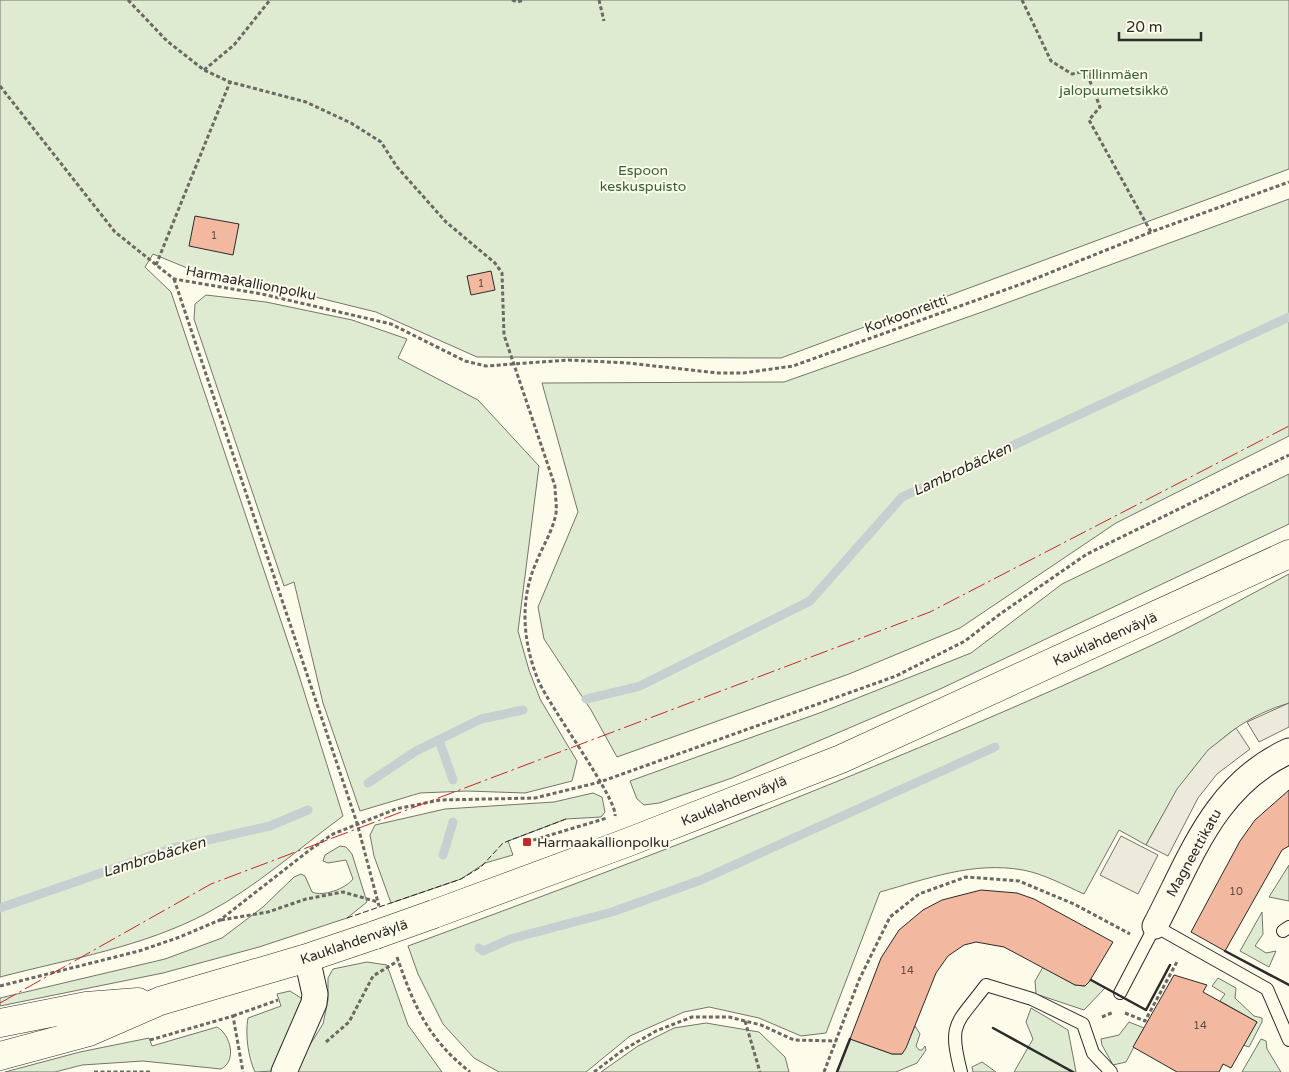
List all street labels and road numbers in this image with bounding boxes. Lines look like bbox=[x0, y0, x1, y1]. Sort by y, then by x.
street label: Harmaakallionpolku bbox=[184, 262, 318, 304]
street label: Korkoonreitti bbox=[862, 291, 950, 337]
street label: Kauklahdenväylä bbox=[1050, 608, 1160, 670]
street label: Kauklahdenväylä bbox=[679, 772, 789, 830]
street label: Magneettikatu bbox=[1163, 806, 1225, 900]
street label: Kauklahdenväylä bbox=[298, 916, 410, 968]

